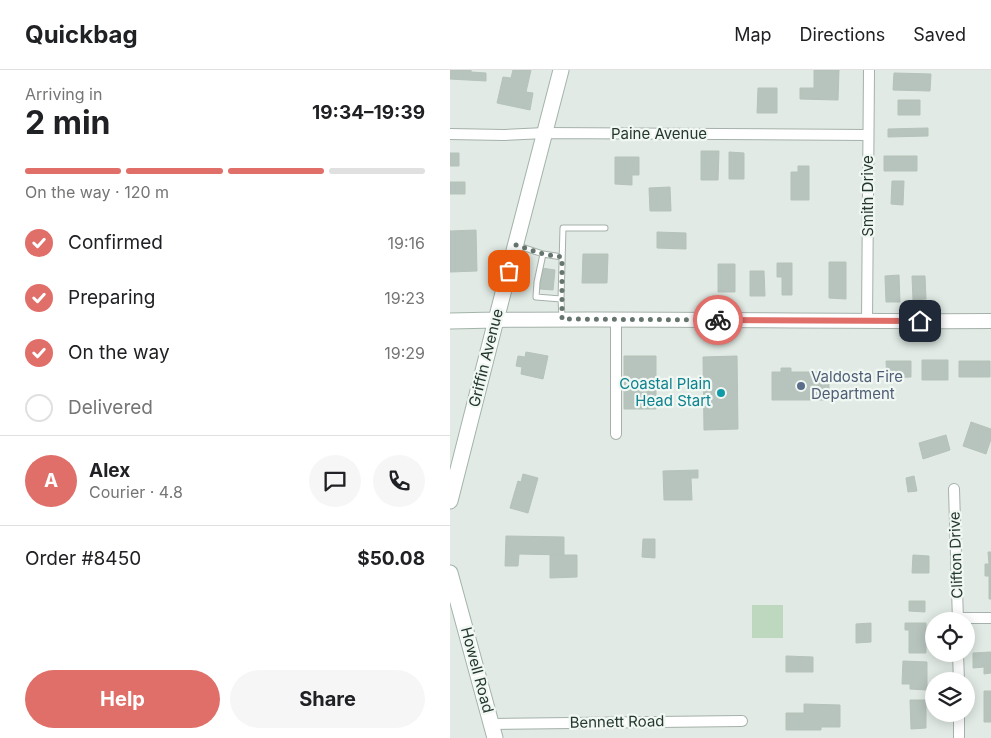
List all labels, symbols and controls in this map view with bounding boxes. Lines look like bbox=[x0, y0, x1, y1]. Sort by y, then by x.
text: Quickbag bbox=[25, 20, 138, 49]
text: Map bbox=[734, 24, 772, 45]
text: Directions bbox=[800, 24, 885, 45]
text: Saved bbox=[913, 24, 966, 45]
text: Arriving in bbox=[25, 84, 102, 104]
text: 19:34–19:39 bbox=[312, 101, 425, 124]
text: 2 min bbox=[25, 103, 111, 142]
street label: Paine Avenue bbox=[611, 124, 707, 143]
street label: Smith Drive bbox=[858, 155, 877, 237]
text: On the way · 120 m bbox=[25, 182, 169, 202]
icon: check bbox=[25, 229, 53, 257]
text: Confirmed bbox=[68, 231, 163, 254]
text: 19:16 bbox=[388, 233, 425, 253]
pin bbox=[488, 250, 530, 292]
icon: bag bbox=[495, 257, 523, 285]
icon: check bbox=[25, 284, 53, 312]
text: Preparing bbox=[68, 286, 155, 309]
text: 19:23 bbox=[384, 288, 425, 308]
courier bbox=[693, 295, 743, 345]
pin bbox=[899, 300, 941, 342]
icon: bike bbox=[704, 306, 732, 334]
street label: Griffin Avenue bbox=[464, 307, 507, 409]
icon: home bbox=[906, 307, 934, 335]
icon: check bbox=[25, 339, 53, 367]
text: On the way bbox=[68, 341, 170, 364]
text: 19:29 bbox=[384, 343, 425, 363]
place label: Valdosta Fire Department bbox=[811, 367, 903, 403]
place label: Coastal Plain Head Start bbox=[619, 374, 711, 410]
marker: Valdosta Fire Department bbox=[795, 380, 807, 392]
marker: Coastal Plain Head Start bbox=[715, 387, 727, 399]
text: Delivered bbox=[68, 396, 153, 419]
button: chat bbox=[309, 455, 361, 507]
button: phone bbox=[373, 455, 425, 507]
text: Alex bbox=[89, 459, 130, 482]
text: A bbox=[44, 469, 58, 492]
text: Courier · 4.8 bbox=[89, 482, 183, 502]
street label: Clifton Drive bbox=[944, 511, 967, 599]
text: Order #8450 bbox=[25, 547, 141, 570]
text: $50.08 bbox=[357, 547, 425, 570]
map controls bbox=[925, 612, 975, 722]
button: locate bbox=[925, 612, 975, 662]
street label: Howell Road bbox=[457, 625, 498, 715]
button: Help bbox=[25, 670, 220, 728]
button: Share bbox=[230, 670, 425, 728]
button: layers bbox=[925, 672, 975, 722]
street label: Bennett Road bbox=[569, 711, 665, 732]

